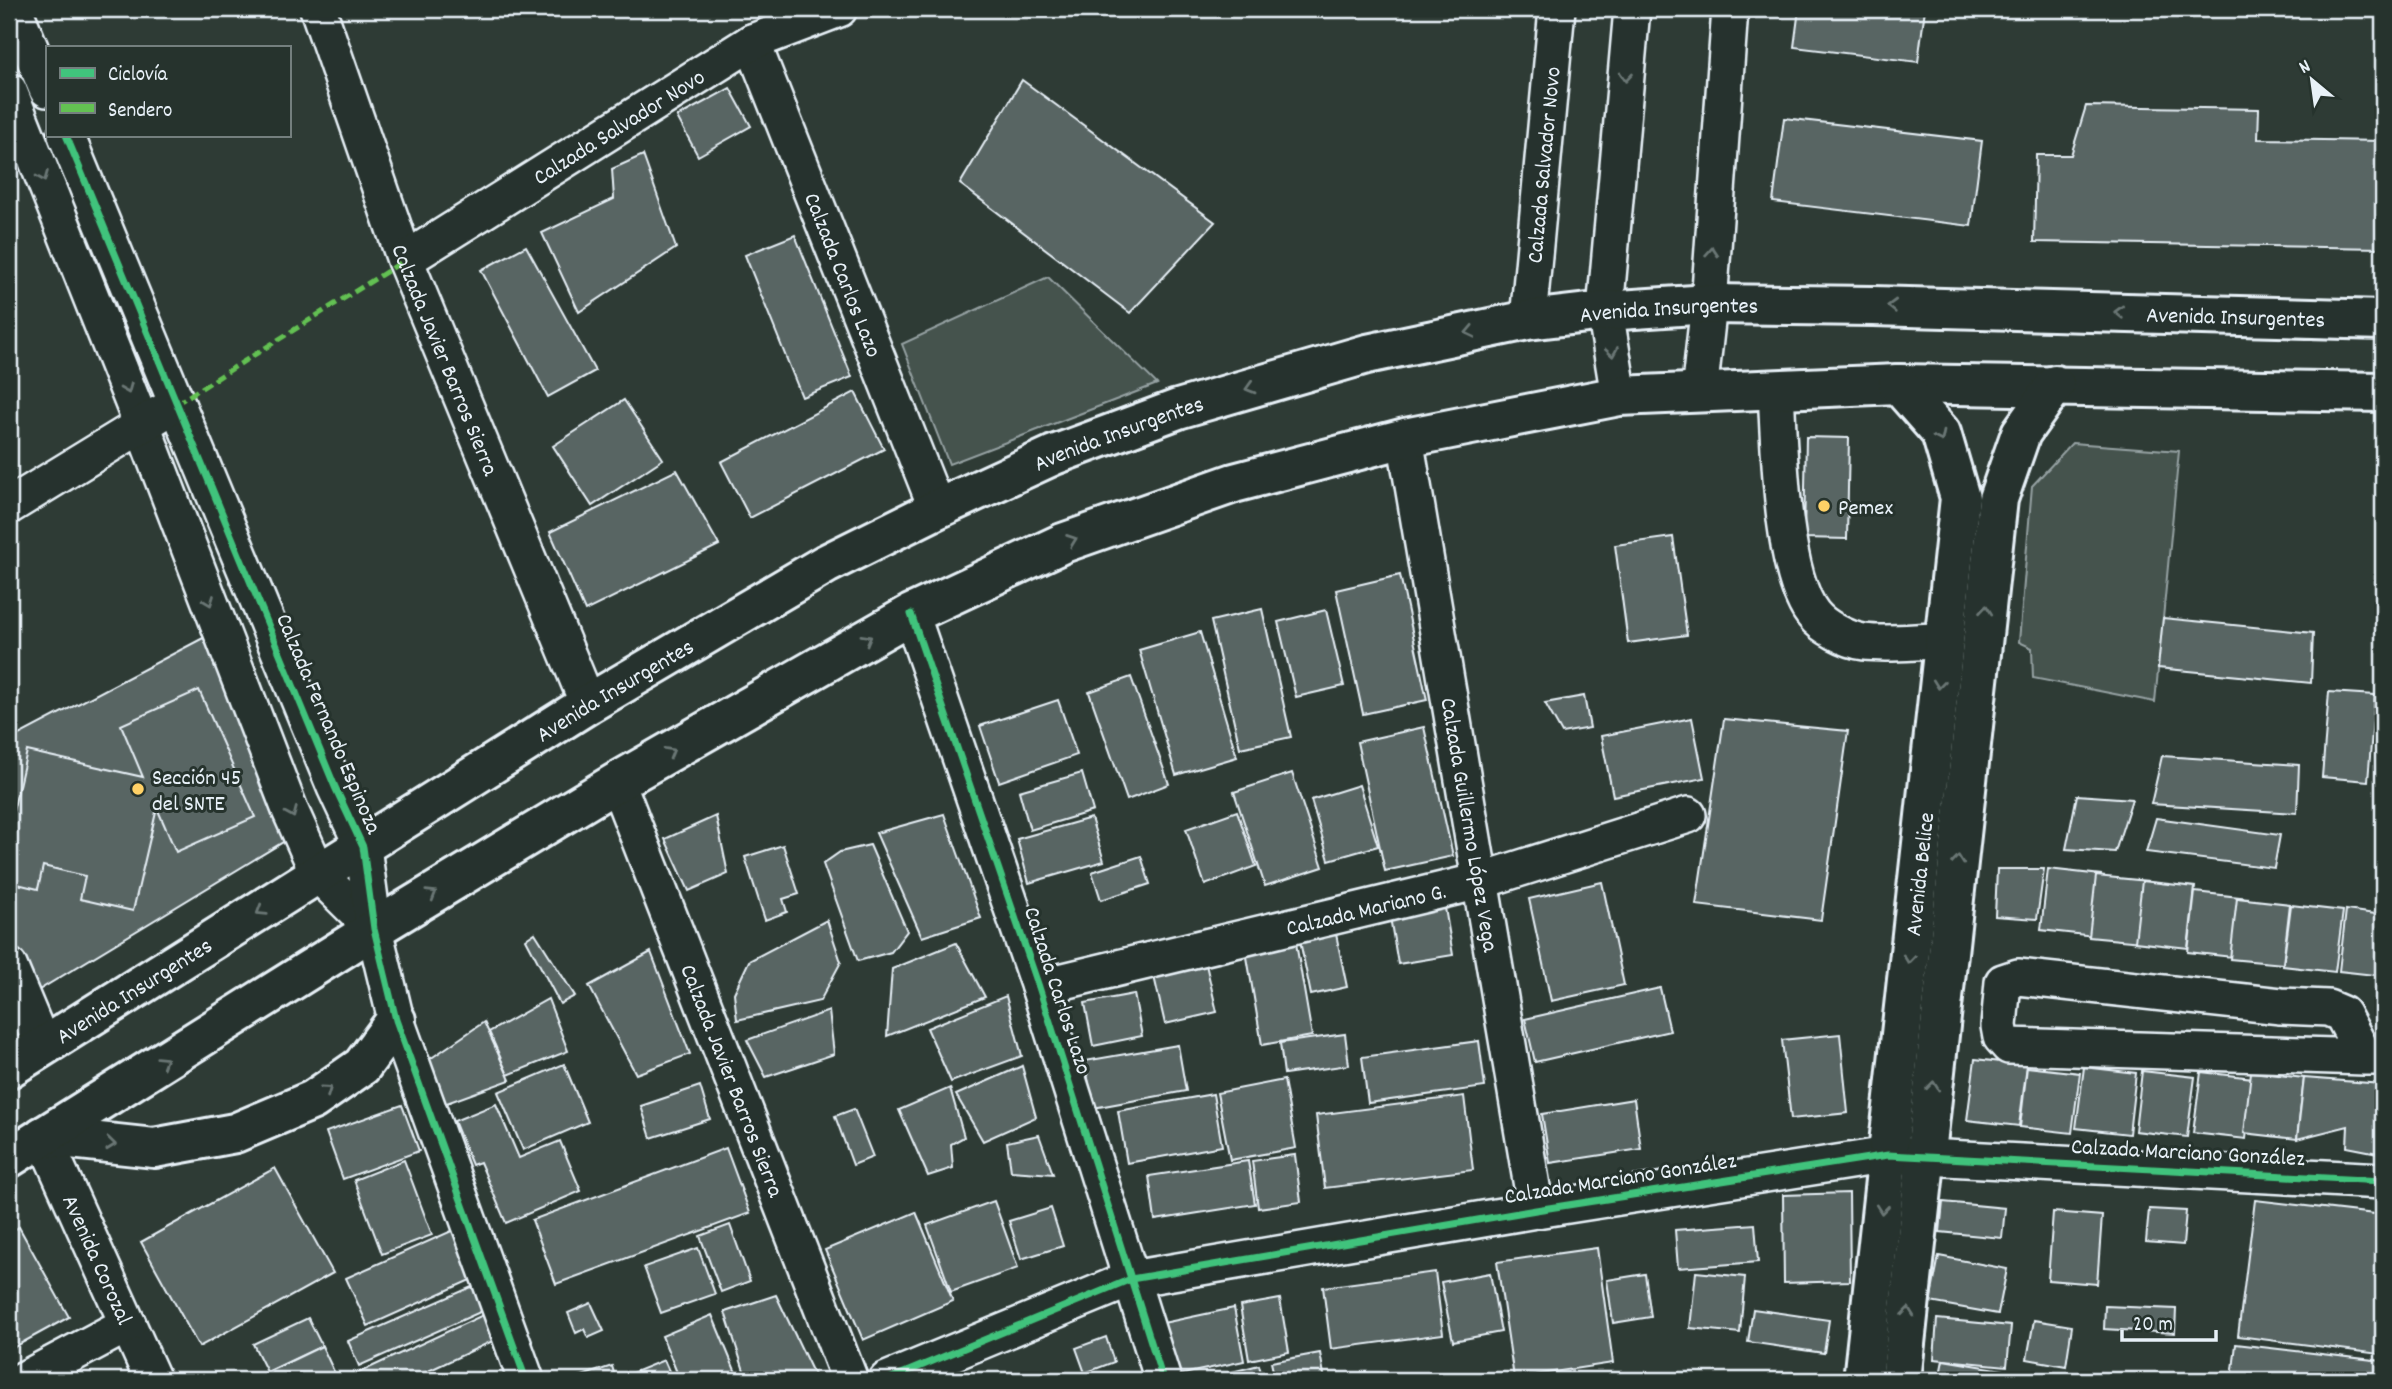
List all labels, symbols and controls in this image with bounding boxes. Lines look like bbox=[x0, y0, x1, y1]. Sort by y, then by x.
legend bbox=[46, 46, 290, 136]
north arrow bbox=[2276, 46, 2346, 116]
text: N bbox=[2295, 54, 2316, 82]
text: Ciclovía bbox=[108, 61, 169, 91]
street label: Calzada Salvador Novo bbox=[528, 62, 713, 195]
street label: Calzada Salvador Novo bbox=[1520, 65, 1572, 265]
one-way arrow bbox=[1619, 72, 1634, 83]
text: Sendero bbox=[108, 97, 172, 127]
one-way arrow bbox=[35, 171, 49, 183]
street label: Calzada Carlos Lazo bbox=[793, 188, 888, 363]
street label: Calzada Javier Barros Sierra bbox=[381, 240, 506, 482]
one-way arrow bbox=[1705, 246, 1720, 257]
street label: Avenida Insurgentes bbox=[1578, 291, 1759, 334]
one-way arrow bbox=[1886, 298, 1896, 314]
street label: Avenida Insurgentes bbox=[2146, 301, 2326, 338]
one-way arrow bbox=[2113, 305, 2124, 320]
one-way arrow bbox=[1464, 324, 1476, 339]
one-way arrow bbox=[1604, 346, 1619, 358]
one-way arrow bbox=[1244, 380, 1256, 395]
one-way arrow bbox=[119, 382, 133, 394]
street label: Avenida Insurgentes bbox=[1029, 389, 1208, 482]
one-way arrow bbox=[1932, 429, 1946, 442]
place label: Pemex bbox=[1838, 493, 1893, 526]
marker: Pemex bbox=[1816, 498, 1832, 514]
one-way arrow bbox=[1065, 534, 1077, 548]
one-way arrow bbox=[201, 594, 215, 606]
one-way arrow bbox=[1978, 604, 1993, 615]
street label: Calzada Fernando Espinoza bbox=[265, 609, 389, 841]
street label: Avenida Insurgentes bbox=[531, 632, 701, 753]
one-way arrow bbox=[860, 634, 873, 647]
one-way arrow bbox=[1932, 678, 1947, 690]
street label: Calzada Guillermo López Vega bbox=[1429, 695, 1505, 956]
one-way arrow bbox=[662, 747, 675, 760]
place label: Sección 45 del SNTE bbox=[152, 763, 241, 822]
marker: Sección 45 del SNTE bbox=[130, 781, 146, 797]
one-way arrow bbox=[283, 806, 297, 818]
street label: Avenida Belice bbox=[1899, 811, 1945, 938]
one-way arrow bbox=[1950, 854, 1965, 865]
street label: Calzada Mariano G. bbox=[1283, 877, 1450, 947]
one-way arrow bbox=[425, 889, 438, 902]
one-way arrow bbox=[256, 902, 269, 915]
street label: Calzada Carlos Lazo bbox=[1013, 903, 1098, 1079]
street label: Avenida Insurgentes bbox=[51, 931, 220, 1054]
one-way arrow bbox=[1902, 954, 1917, 965]
street label: Calzada Javier Barros Sierra bbox=[670, 960, 791, 1204]
one-way arrow bbox=[156, 1057, 169, 1070]
one-way arrow bbox=[1926, 1080, 1941, 1092]
one-way arrow bbox=[319, 1086, 332, 1098]
street label: Calzada Marciano González bbox=[2070, 1132, 2306, 1177]
one-way arrow bbox=[105, 1136, 117, 1151]
street label: Calzada Marciano González bbox=[1502, 1146, 1739, 1215]
street label: Avenida Corozal bbox=[52, 1190, 139, 1331]
one-way arrow bbox=[1874, 1203, 1889, 1215]
scale bar bbox=[2122, 1298, 2217, 1342]
one-way arrow bbox=[1901, 1307, 1916, 1318]
text: 20 m bbox=[2133, 1311, 2173, 1341]

